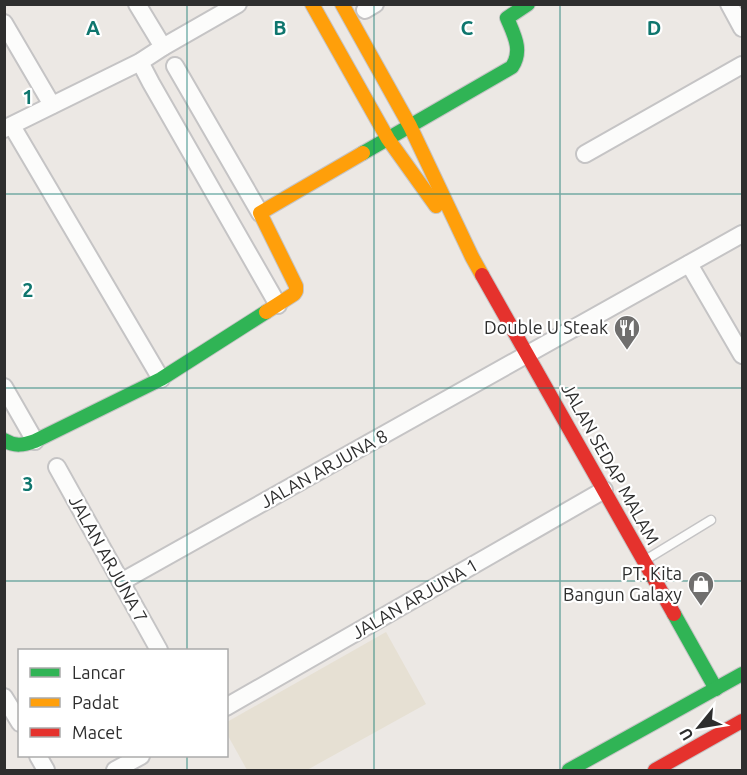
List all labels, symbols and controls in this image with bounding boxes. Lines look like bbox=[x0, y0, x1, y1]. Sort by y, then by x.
text: A bbox=[86, 16, 100, 39]
text: B bbox=[273, 16, 287, 39]
text: C bbox=[461, 16, 474, 39]
text: D bbox=[647, 16, 661, 39]
text: 1 bbox=[22, 85, 34, 108]
text: 2 bbox=[22, 278, 34, 301]
restaurant icon: Double U Steak bbox=[612, 313, 642, 351]
place label: Double U Steak bbox=[484, 317, 608, 337]
street label: JALAN SEDAP MALAM bbox=[558, 379, 664, 548]
street label: JALAN ARJUNA 8 bbox=[256, 425, 391, 511]
text: 3 bbox=[22, 472, 34, 495]
street label: JALAN ARJUNA 7 bbox=[66, 491, 152, 626]
street label: JALAN ARJUNA 1 bbox=[348, 554, 481, 642]
place label: PT. Kita Bangun Galaxy bbox=[563, 563, 682, 604]
shop icon: PT. Kita Bangun Galaxy bbox=[686, 569, 716, 607]
legend bbox=[18, 649, 228, 757]
text: Lancar bbox=[72, 662, 125, 682]
text: Padat bbox=[72, 692, 119, 712]
north arrow bbox=[669, 697, 729, 757]
text: Macet bbox=[72, 722, 122, 742]
text: U bbox=[675, 725, 697, 744]

